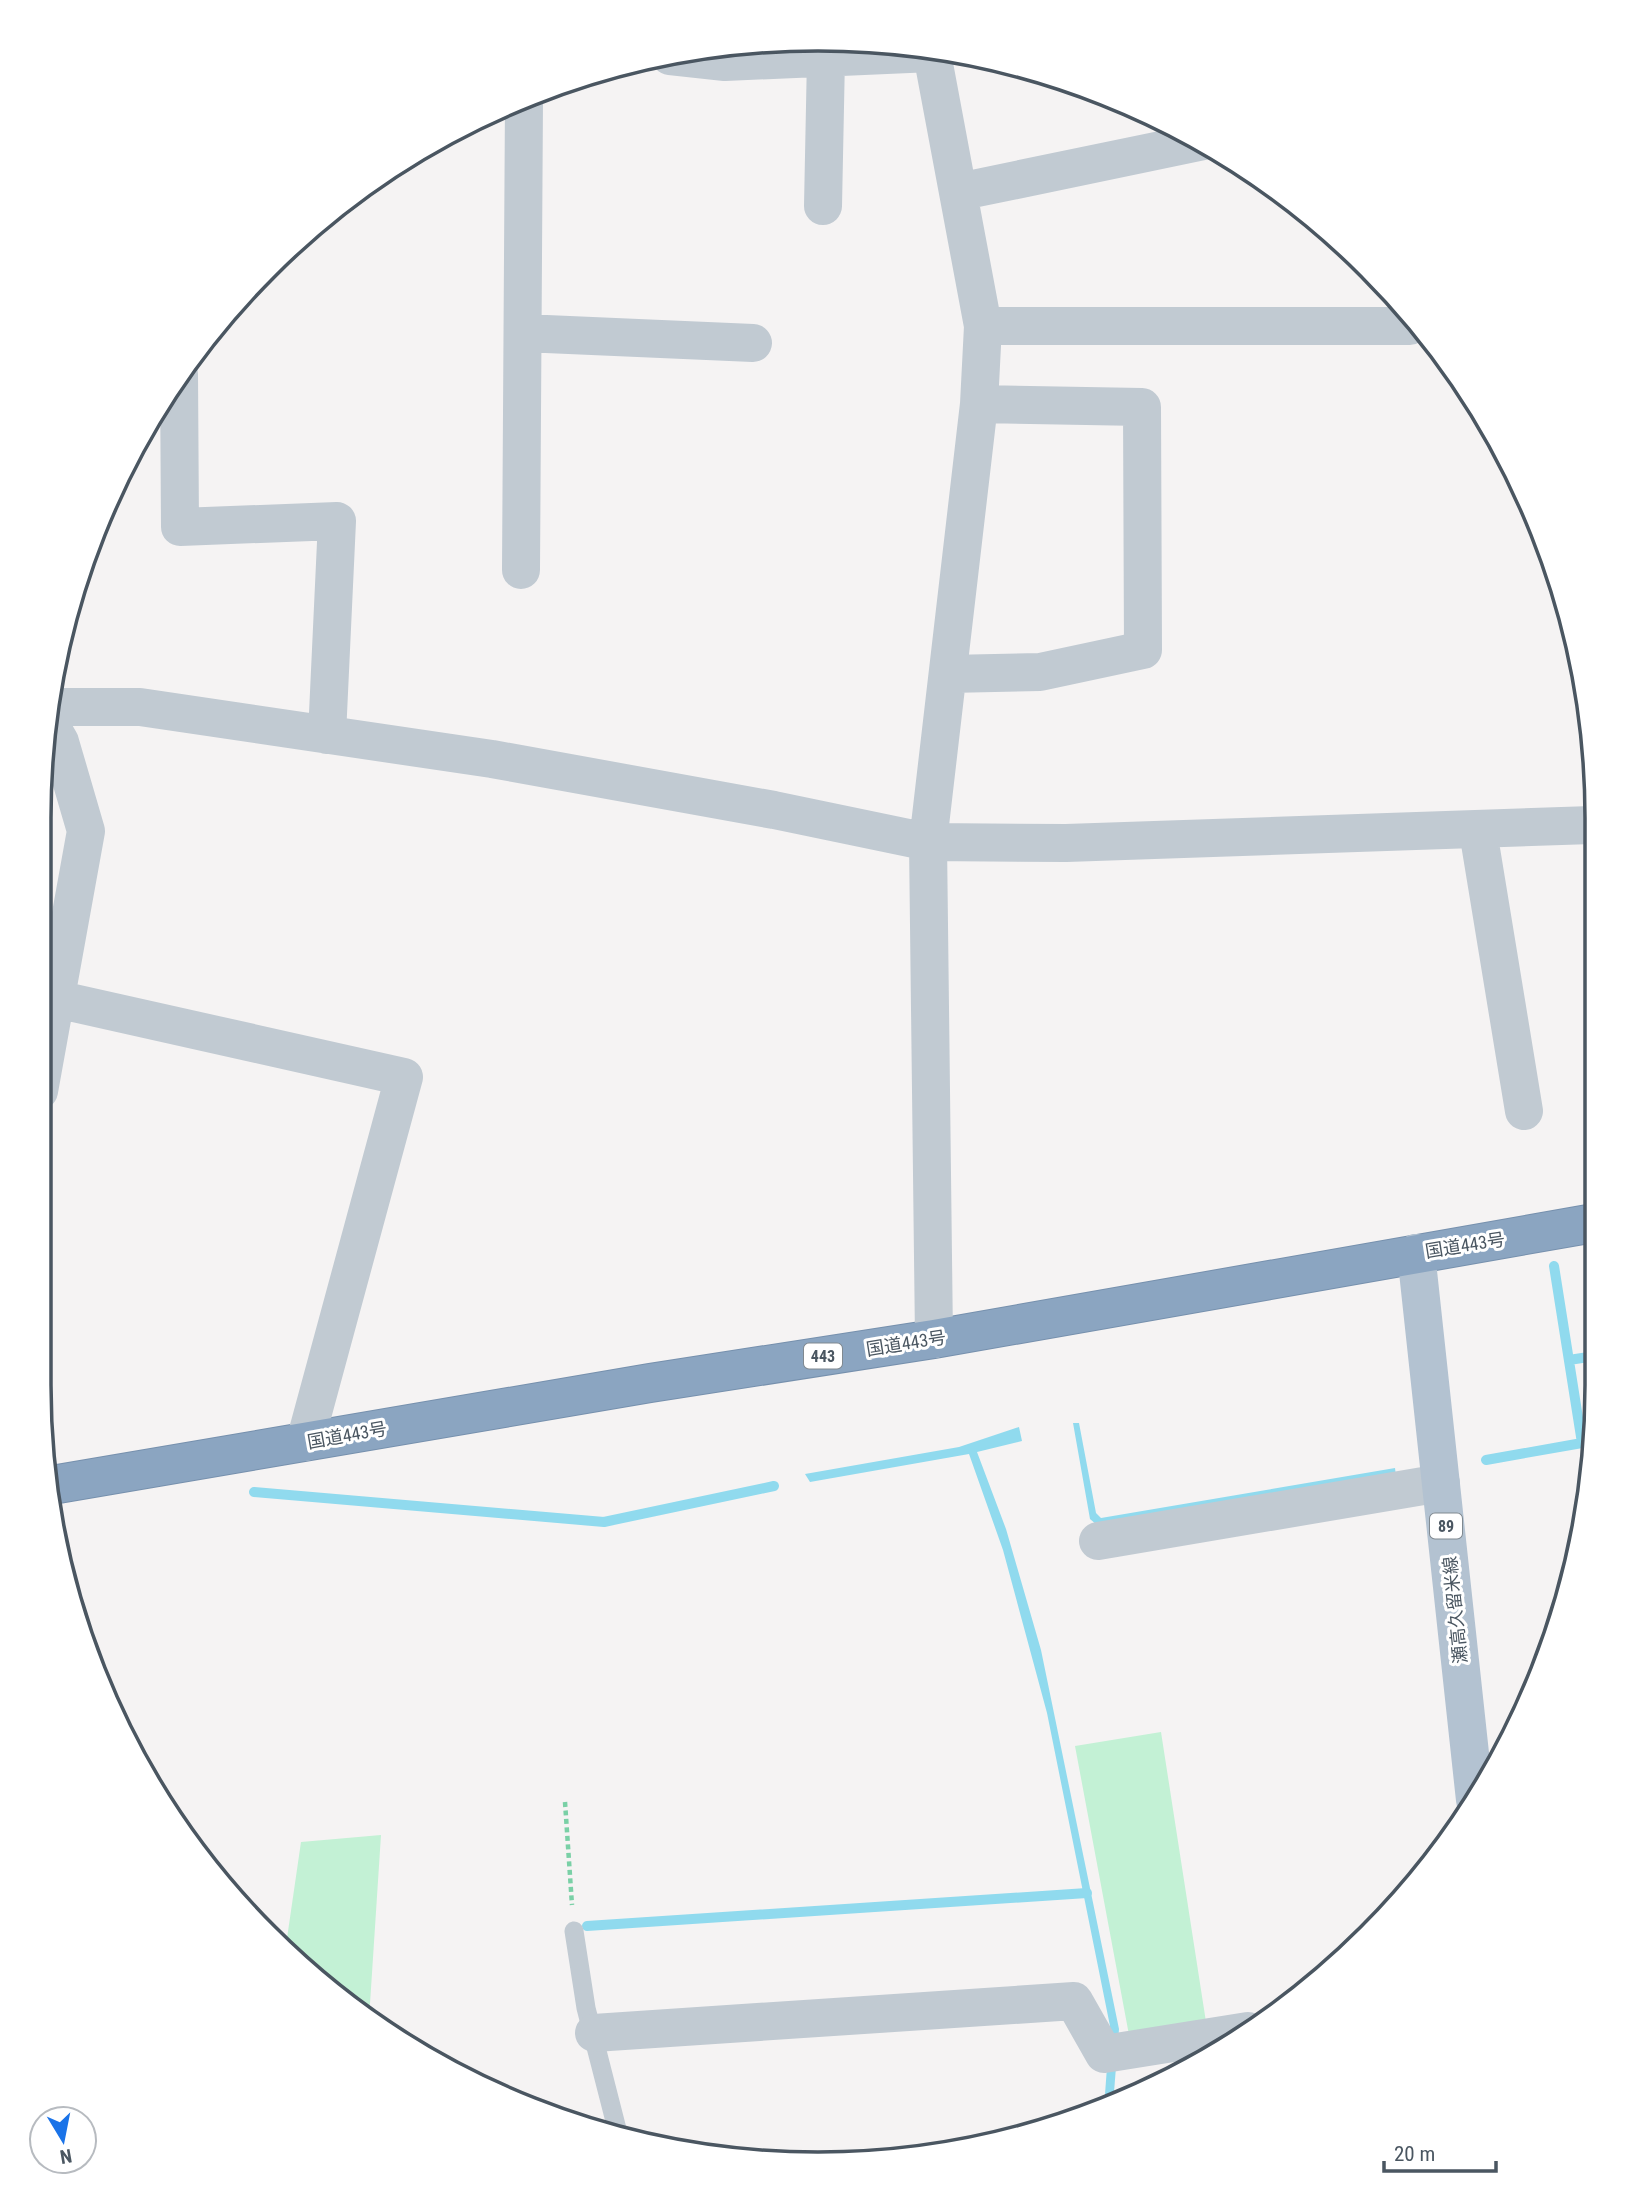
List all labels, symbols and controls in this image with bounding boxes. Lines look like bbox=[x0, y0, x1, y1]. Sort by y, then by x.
street label: 国道443号 bbox=[1424, 1228, 1506, 1262]
street label: 国道443号 bbox=[865, 1326, 947, 1360]
road number: 443 bbox=[804, 1344, 842, 1368]
street label: 国道443号 bbox=[305, 1418, 389, 1452]
road number: 89 bbox=[1430, 1514, 1462, 1538]
street label: 瀬高久留米線 bbox=[1439, 1555, 1471, 1665]
north arrow bbox=[28, 2105, 98, 2175]
scale bar bbox=[1384, 2130, 1496, 2174]
text: 20 m bbox=[1394, 2142, 1435, 2166]
text: N bbox=[58, 2144, 74, 2169]

